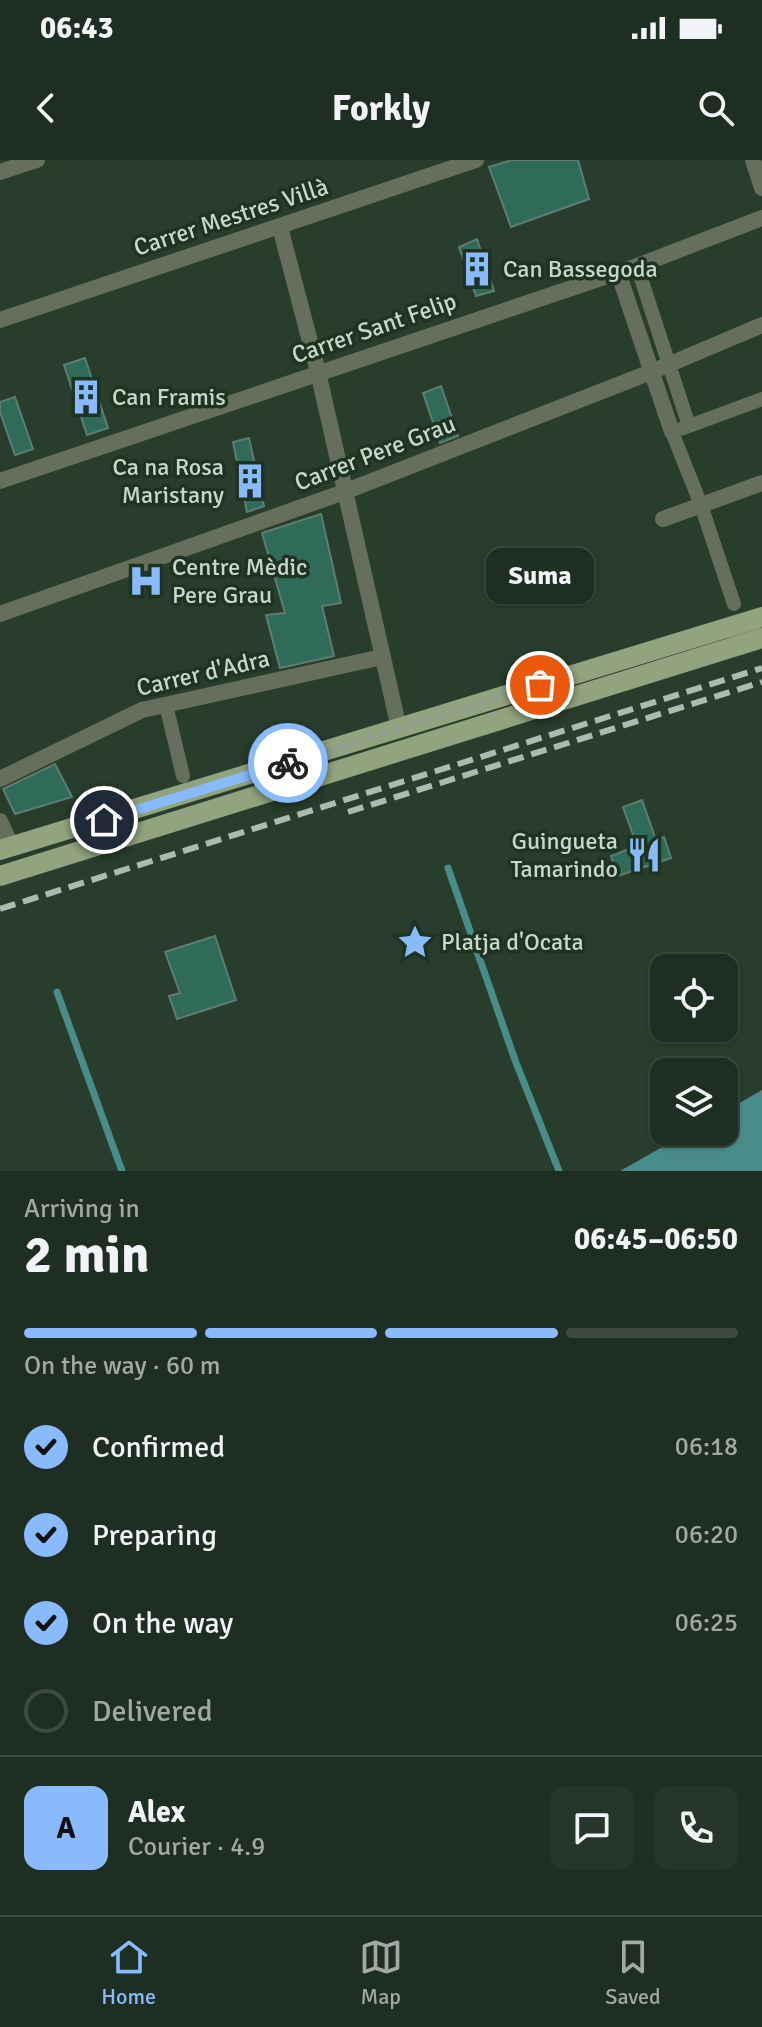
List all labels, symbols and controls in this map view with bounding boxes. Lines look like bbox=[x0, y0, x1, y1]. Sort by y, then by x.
text: 06:43 bbox=[40, 10, 114, 47]
icon: back bbox=[24, 86, 68, 130]
text: Forkly bbox=[332, 86, 430, 131]
icon: search bbox=[694, 86, 738, 130]
street label: Carrer Mestres Villà bbox=[130, 171, 332, 263]
building icon: Can Bassegoda bbox=[458, 250, 496, 288]
place label: Can Bassegoda bbox=[503, 254, 658, 284]
street label: Carrer Sant Felip bbox=[288, 286, 460, 370]
building icon: Can Framis bbox=[67, 378, 105, 416]
place label: Can Framis bbox=[112, 382, 226, 412]
street label: Carrer Pere Grau bbox=[290, 409, 460, 497]
place label: Ca na Rosa Maristany bbox=[112, 452, 224, 510]
building icon: Ca na Rosa Maristany bbox=[231, 462, 269, 500]
callout: Suma bbox=[486, 549, 594, 605]
place label: Centre Mèdic Pere Grau bbox=[172, 552, 307, 610]
text: Suma bbox=[508, 560, 572, 592]
hospital icon: Centre Mèdic Pere Grau bbox=[127, 562, 165, 600]
street label: Carrer d'Adra bbox=[134, 643, 272, 703]
pin bbox=[506, 651, 574, 719]
icon: bag bbox=[518, 663, 562, 707]
courier bbox=[248, 723, 328, 803]
icon: bike bbox=[266, 741, 310, 785]
pin bbox=[70, 786, 138, 854]
icon: home bbox=[82, 798, 126, 842]
place label: Guingueta Tamarindo bbox=[510, 826, 618, 884]
restaurant icon: Guingueta Tamarindo bbox=[625, 836, 663, 874]
place icon: Platja d'Ocata bbox=[396, 923, 434, 961]
place label: Platja d'Ocata bbox=[441, 927, 584, 957]
map controls bbox=[650, 954, 738, 1146]
button: locate bbox=[650, 954, 738, 1042]
button: layers bbox=[650, 1058, 738, 1146]
text: Arriving in bbox=[24, 1193, 140, 1225]
text: 06:45–06:50 bbox=[574, 1221, 738, 1258]
text: 2 min bbox=[24, 1223, 150, 1287]
text: On the way · 60 m bbox=[24, 1350, 220, 1382]
icon: check bbox=[24, 1425, 68, 1469]
text: Confirmed bbox=[92, 1429, 225, 1466]
text: 06:18 bbox=[675, 1431, 738, 1463]
icon: check bbox=[24, 1513, 68, 1557]
text: Preparing bbox=[92, 1517, 217, 1554]
text: 06:20 bbox=[675, 1519, 738, 1551]
icon: check bbox=[24, 1601, 68, 1645]
text: On the way bbox=[92, 1605, 233, 1642]
text: 06:25 bbox=[675, 1607, 738, 1639]
text: Delivered bbox=[92, 1693, 213, 1730]
button: chat bbox=[550, 1786, 634, 1870]
button: phone bbox=[654, 1786, 738, 1870]
text: Alex bbox=[128, 1794, 185, 1831]
text: A bbox=[56, 1810, 76, 1847]
text: Courier · 4.9 bbox=[128, 1831, 265, 1863]
tab: Home bbox=[101, 1935, 156, 2010]
tab: Map bbox=[359, 1935, 403, 2010]
tab: Saved bbox=[605, 1935, 661, 2010]

